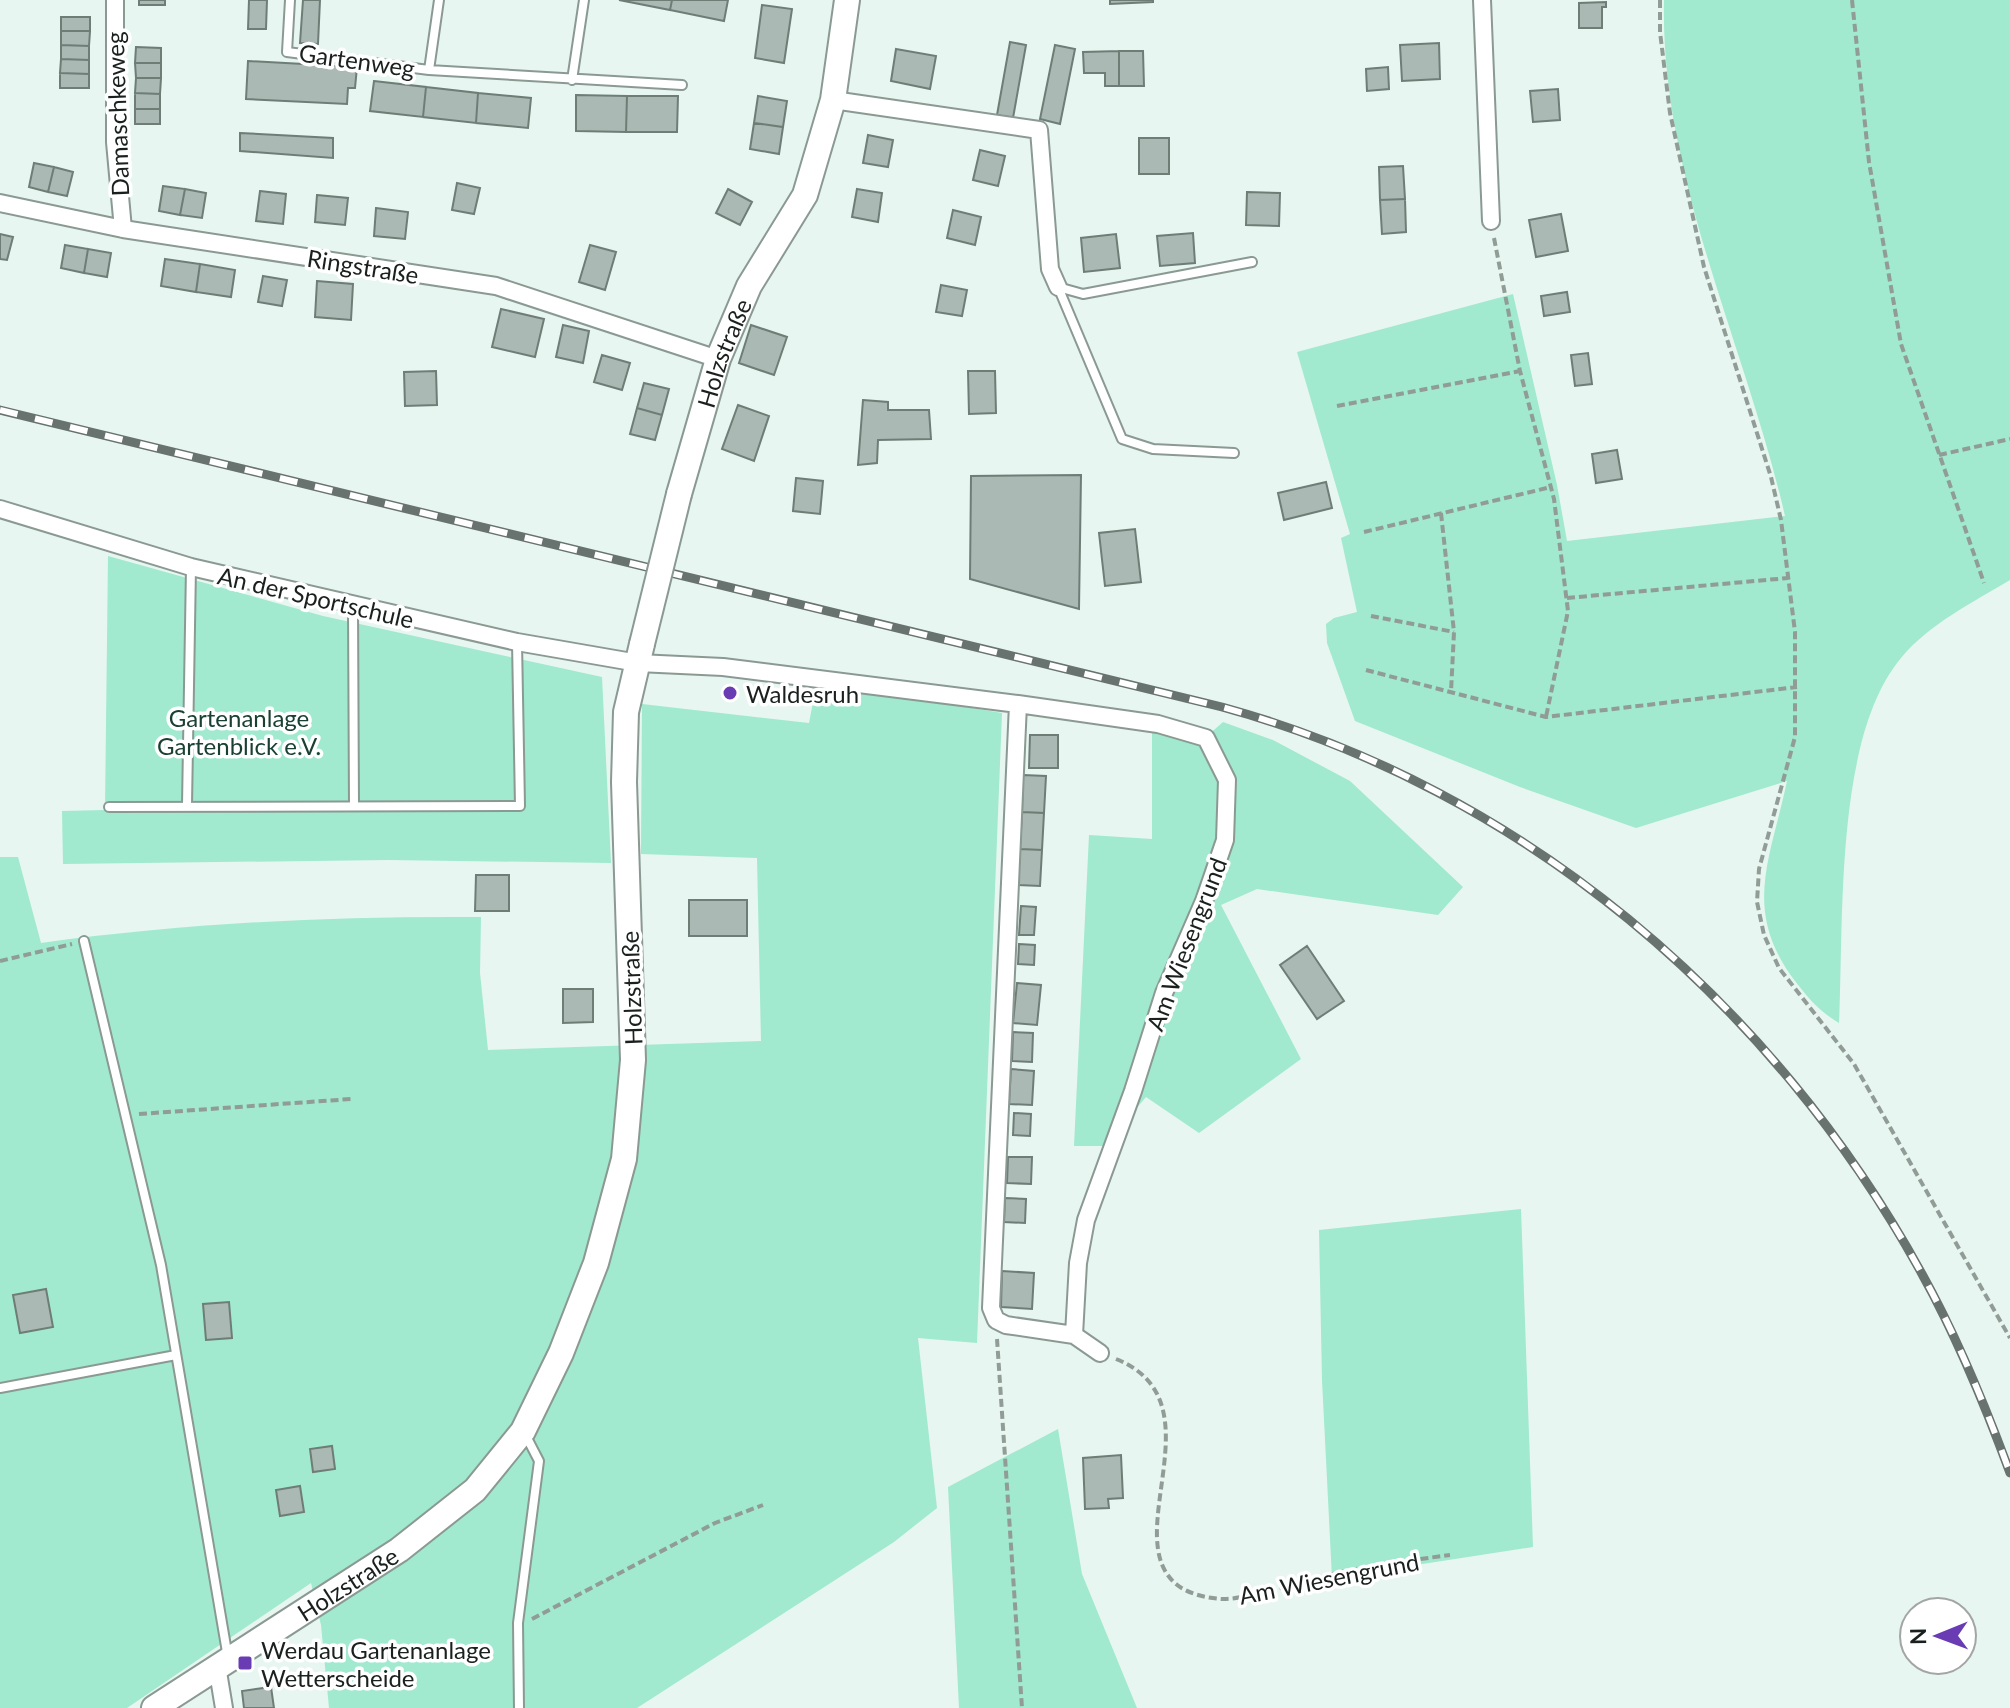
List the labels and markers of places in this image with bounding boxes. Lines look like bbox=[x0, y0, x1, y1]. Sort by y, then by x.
place label: Waldesruh bbox=[746, 679, 859, 708]
marker: Waldesruh bbox=[721, 684, 739, 702]
place label: Werdau Gartenanlage Wetterscheide bbox=[261, 1635, 491, 1692]
marker: Werdau Gartenanlage Wetterscheide bbox=[236, 1654, 254, 1672]

